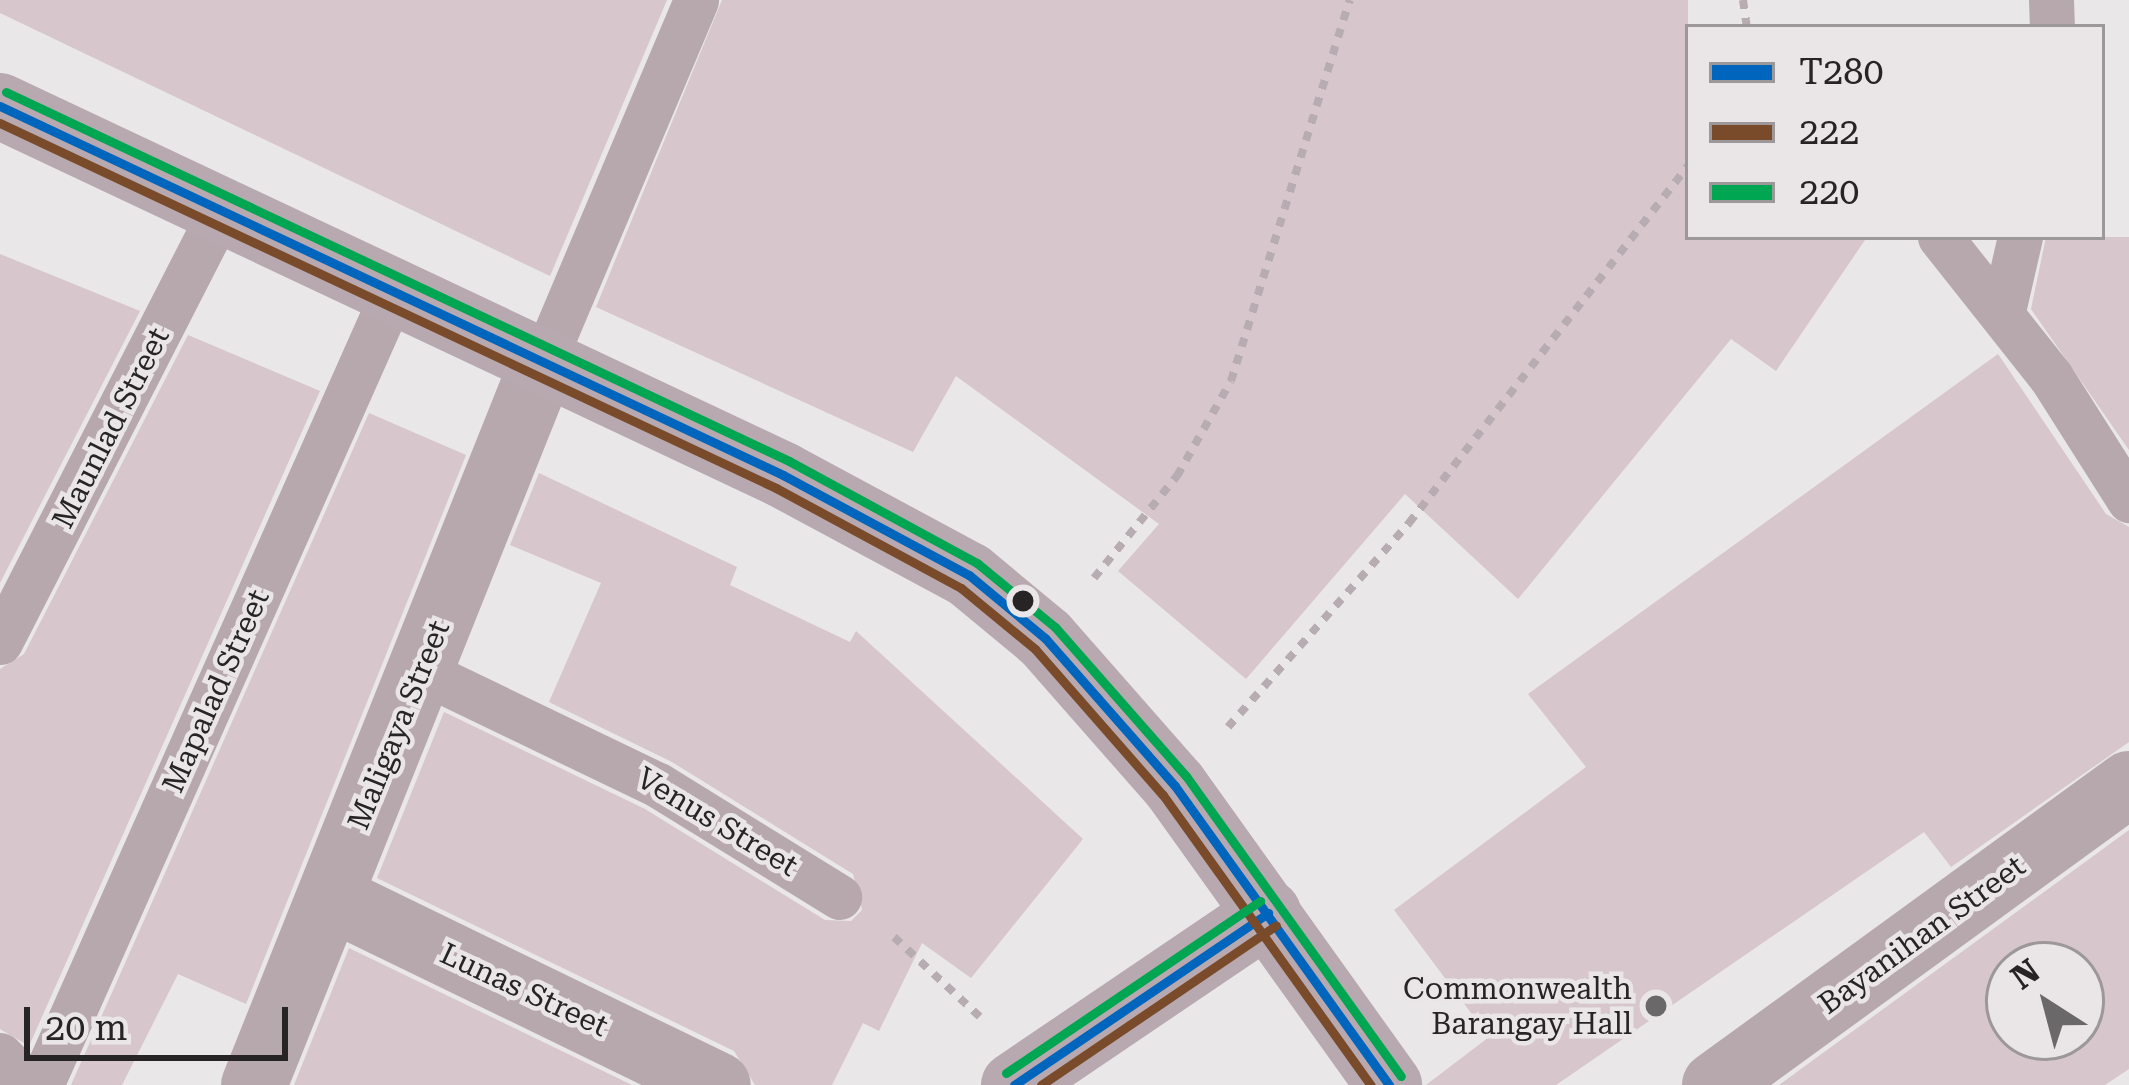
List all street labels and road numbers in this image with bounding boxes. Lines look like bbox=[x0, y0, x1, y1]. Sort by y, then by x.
street label: Maunlad Street bbox=[45, 322, 177, 534]
street label: Mapalad Street bbox=[155, 584, 277, 798]
street label: Maligaya Street bbox=[341, 615, 457, 835]
street label: Venus Street bbox=[630, 760, 804, 884]
street label: Bayanihan Street bbox=[1812, 848, 2032, 1022]
street label: Lunas Street bbox=[434, 935, 614, 1045]

